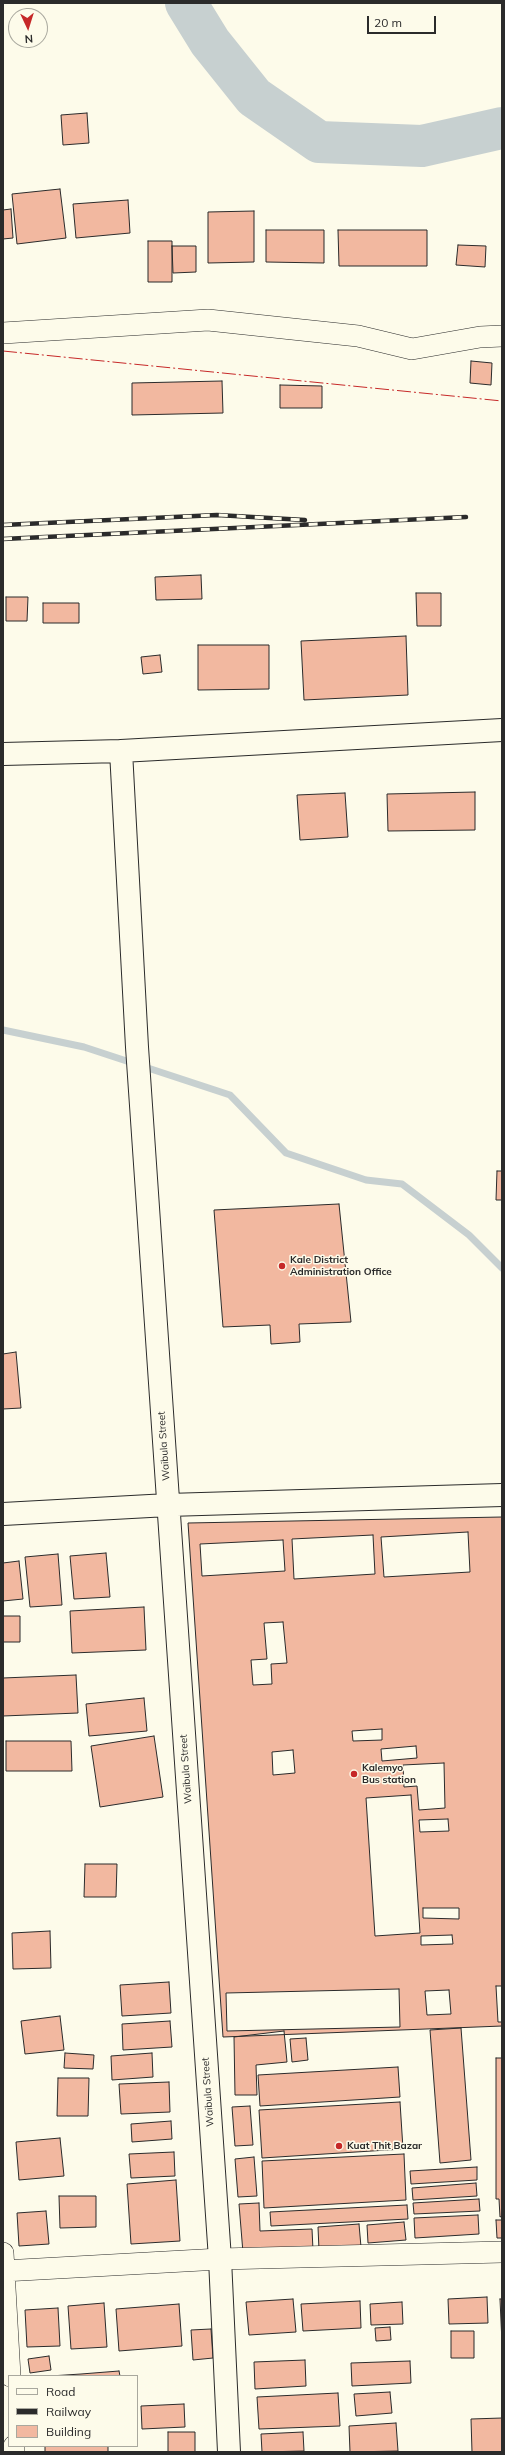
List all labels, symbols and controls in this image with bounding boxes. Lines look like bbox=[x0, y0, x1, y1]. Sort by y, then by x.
north arrow bbox=[8, 8, 48, 48]
scale bar bbox=[369, 8, 438, 34]
text: 20 m bbox=[374, 15, 402, 30]
text: N bbox=[24, 32, 33, 46]
place label: Kale District Administration Office bbox=[290, 1254, 392, 1278]
marker: Kale District Administration Office bbox=[277, 1261, 287, 1271]
street label: Waibula Street bbox=[156, 1411, 172, 1481]
street label: Waibula Street bbox=[178, 1734, 194, 1804]
place label: Kalemyo Bus station bbox=[362, 1762, 416, 1786]
marker: Kalemyo Bus station bbox=[349, 1769, 359, 1779]
street label: Waibula Street bbox=[200, 2057, 216, 2127]
place label: Kuat Thit Bazar bbox=[347, 2140, 422, 2152]
marker: Kuat Thit Bazar bbox=[334, 2141, 344, 2151]
legend bbox=[8, 2375, 138, 2447]
text: Road bbox=[46, 2384, 75, 2399]
text: Railway bbox=[46, 2404, 91, 2419]
text: Building bbox=[46, 2424, 91, 2439]

